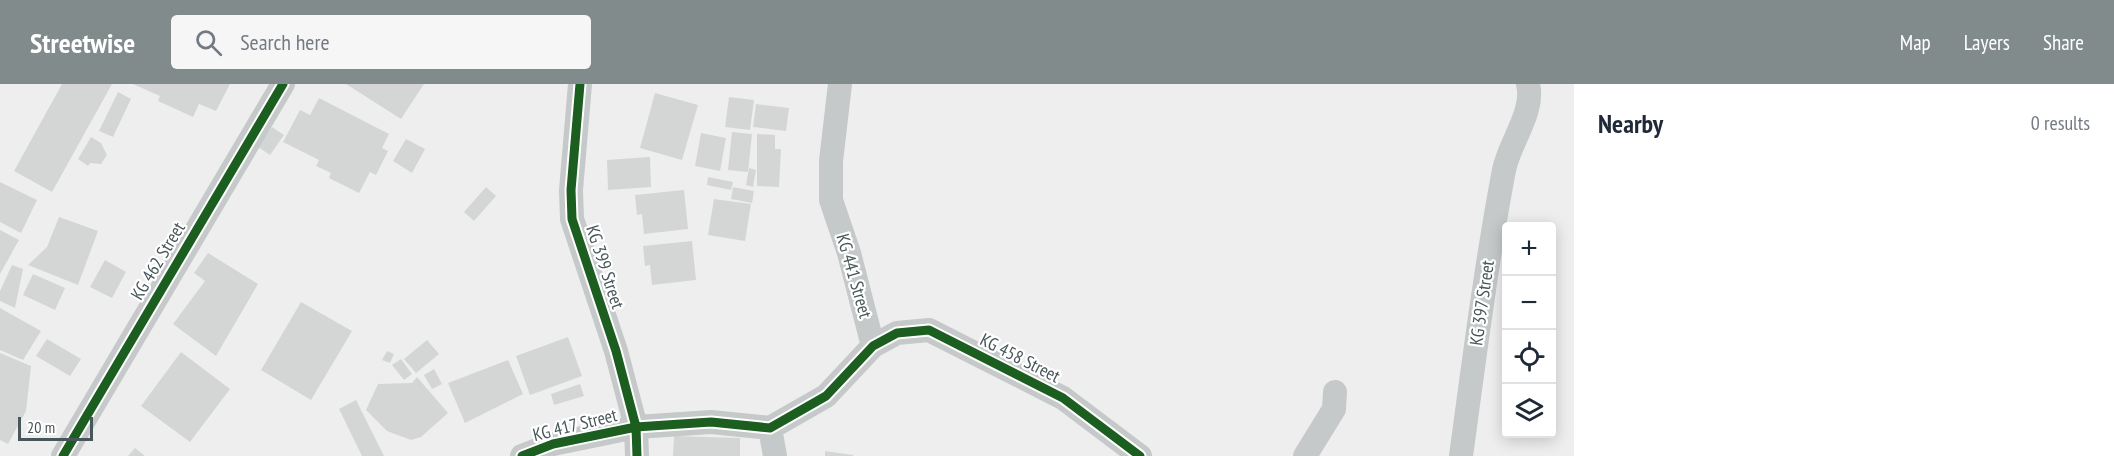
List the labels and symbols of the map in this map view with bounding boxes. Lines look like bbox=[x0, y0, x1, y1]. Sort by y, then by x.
street label: KG 462 Street bbox=[125, 218, 190, 304]
street label: KG 399 Street bbox=[581, 222, 630, 312]
street label: KG 441 Street bbox=[831, 231, 877, 321]
street label: KG 397 Street bbox=[1464, 259, 1499, 347]
street label: KG 458 Street bbox=[976, 328, 1064, 387]
street label: KG 417 Street bbox=[530, 403, 619, 446]
scale bar bbox=[18, 414, 93, 442]

